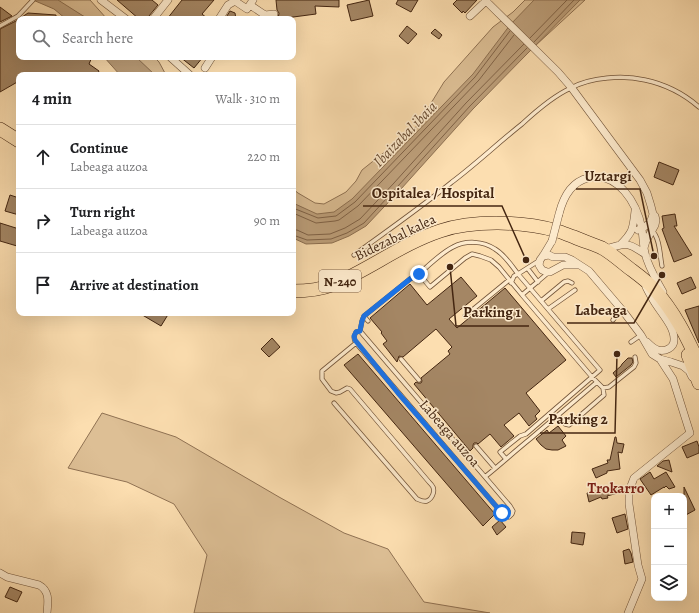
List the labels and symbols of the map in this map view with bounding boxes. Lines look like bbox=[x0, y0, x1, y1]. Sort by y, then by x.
water label: Ibaizabal ibaia bbox=[369, 97, 442, 171]
callout: Uztargi bbox=[576, 162, 640, 189]
text: Uztargi bbox=[584, 166, 632, 186]
callout: Ospitalea / Hospital bbox=[363, 179, 502, 206]
text: Ospitalea / Hospital bbox=[372, 183, 494, 203]
street label: Bidezabal kalea bbox=[351, 209, 439, 265]
route end bbox=[410, 265, 428, 283]
road number: N-240 bbox=[319, 270, 361, 292]
callout: Labeaga bbox=[567, 296, 634, 323]
callout: Parking 1 bbox=[456, 299, 529, 326]
text: Labeaga bbox=[575, 300, 628, 320]
text: Parking 1 bbox=[463, 302, 522, 322]
street label: Labeaga auzoa bbox=[415, 396, 485, 471]
callout: Parking 2 bbox=[540, 406, 615, 433]
text: Parking 2 bbox=[548, 409, 609, 429]
district label: Trokarro bbox=[588, 478, 645, 498]
route start bbox=[493, 504, 511, 522]

